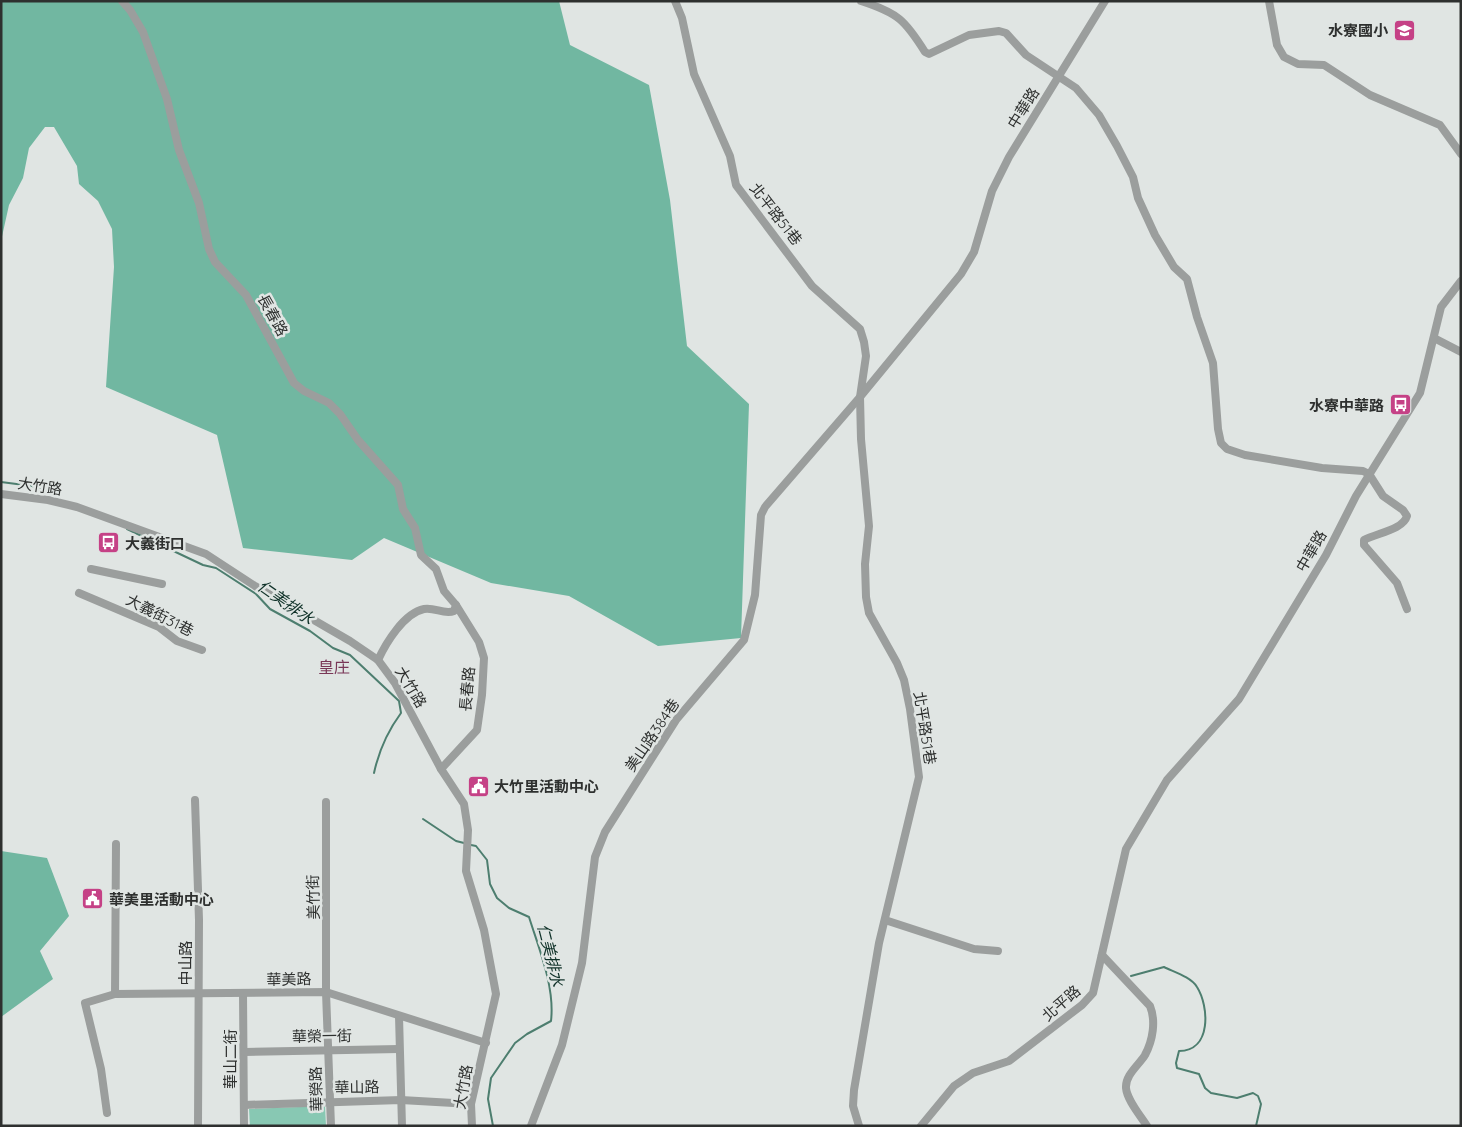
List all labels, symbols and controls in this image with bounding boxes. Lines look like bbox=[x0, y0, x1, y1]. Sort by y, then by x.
school or university icon: 水寮國小 bbox=[1392, 18, 1416, 42]
place label: 水寮國小 bbox=[1328, 21, 1389, 40]
street label: 中華路 bbox=[1003, 84, 1043, 132]
street label: 北平路51巷 bbox=[746, 179, 806, 249]
street label: 長春路 bbox=[254, 291, 292, 339]
bus stop icon: 水寮中華路 bbox=[1388, 393, 1412, 417]
place label: 水寮中華路 bbox=[1309, 396, 1384, 415]
street label: 大竹路 bbox=[16, 473, 64, 499]
street label: 中華路 bbox=[1292, 527, 1330, 575]
bus stop icon: 大義街口 bbox=[97, 531, 121, 555]
place label: 大義街口 bbox=[125, 534, 185, 553]
water label: 仁美排水 bbox=[254, 575, 319, 629]
street label: 大義街31巷 bbox=[123, 590, 197, 640]
district label: 皇庄 bbox=[318, 657, 350, 677]
street label: 大竹路 bbox=[391, 663, 431, 711]
street label: 長春路 bbox=[456, 666, 478, 712]
street label: 北平路51巷 bbox=[910, 690, 940, 766]
street label: 美山路384巷 bbox=[621, 695, 683, 775]
public building icon: 大竹里活動中心 bbox=[466, 774, 490, 798]
place label: 大竹里活動中心 bbox=[494, 777, 599, 796]
street label: 美竹街 bbox=[303, 874, 323, 920]
public building icon: 華美里活動中心 bbox=[81, 887, 105, 911]
place label: 華美里活動中心 bbox=[109, 890, 214, 909]
water label: 仁美排水 bbox=[534, 922, 569, 989]
street label: 中山路 bbox=[176, 940, 195, 986]
street label: 華美路 bbox=[266, 969, 312, 989]
street label: 北平路 bbox=[1038, 981, 1084, 1025]
street label: 華榮一街 bbox=[292, 1026, 352, 1046]
street label: 華山二街 bbox=[221, 1029, 240, 1089]
street label: 大竹路 bbox=[450, 1063, 476, 1111]
street label: 華榮路 bbox=[306, 1066, 326, 1112]
street label: 華山路 bbox=[334, 1077, 380, 1097]

